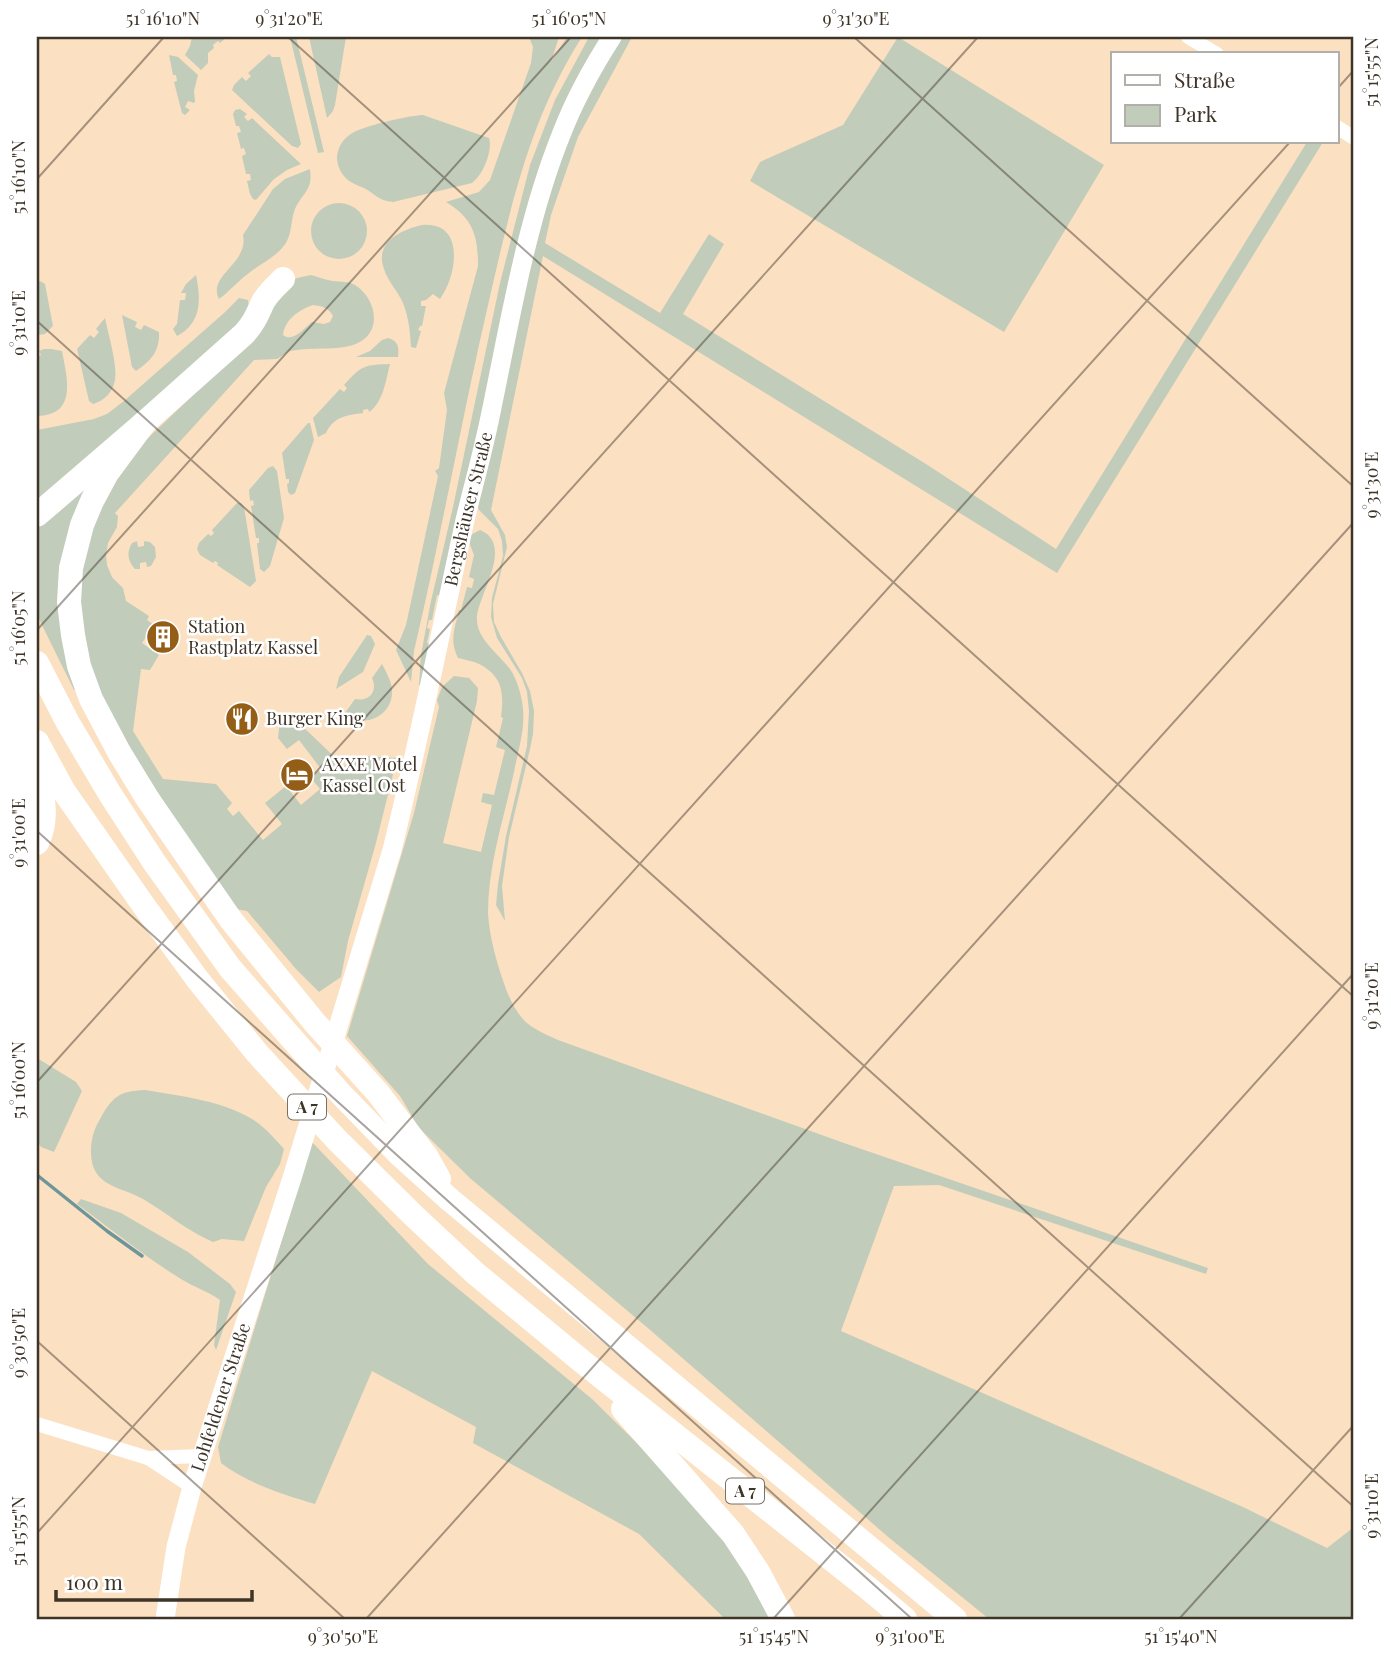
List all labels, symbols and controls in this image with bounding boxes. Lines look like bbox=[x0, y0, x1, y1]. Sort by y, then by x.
text: 51°16'10"N bbox=[126, 6, 200, 30]
text: 9°31'20"E bbox=[255, 6, 323, 30]
text: 51°16'05"N bbox=[531, 6, 607, 30]
text: 9°31'30"E bbox=[822, 6, 890, 30]
text: 51°15'55"N bbox=[1359, 37, 1383, 107]
legend bbox=[1111, 52, 1338, 144]
text: Straße bbox=[1174, 65, 1235, 93]
text: Park bbox=[1174, 99, 1218, 127]
text: 51°16'10"N bbox=[6, 140, 30, 214]
text: 9°31'10"E bbox=[6, 290, 30, 356]
street label: Bergshäuser Straße bbox=[438, 429, 497, 588]
text: 9°31'30"E bbox=[1359, 451, 1383, 519]
text: 51°16'05"N bbox=[6, 590, 30, 666]
place label: Station Rastplatz Kassel bbox=[188, 614, 318, 659]
building icon: Station Rastplatz Kassel bbox=[144, 618, 182, 656]
restaurant icon: Burger King bbox=[223, 700, 261, 738]
place label: Burger King bbox=[266, 706, 364, 730]
place label: AXXE Motel Kassel Ost bbox=[321, 752, 417, 797]
hotel icon: AXXE Motel Kassel Ost bbox=[278, 756, 316, 794]
text: 9°31'00"E bbox=[6, 798, 30, 868]
text: 9°31'20"E bbox=[1359, 962, 1383, 1030]
text: 51°16'00"N bbox=[6, 1041, 30, 1119]
road number: A 7 bbox=[288, 1094, 326, 1120]
text: 9°30'50"E bbox=[6, 1308, 30, 1378]
street label: Lohfeldener Straße bbox=[185, 1320, 255, 1475]
text: 9°31'10"E bbox=[1359, 1473, 1383, 1539]
road number: A 7 bbox=[726, 1478, 764, 1504]
text: 51°15'55"N bbox=[6, 1496, 30, 1566]
scale bar bbox=[56, 1558, 252, 1602]
text: 100 m bbox=[66, 1567, 123, 1595]
text: 9°30'50"E bbox=[308, 1624, 378, 1648]
text: 51°15'45"N bbox=[739, 1624, 809, 1648]
text: 9°31'00"E bbox=[875, 1624, 945, 1648]
text: 51°15'40"N bbox=[1144, 1624, 1218, 1648]

